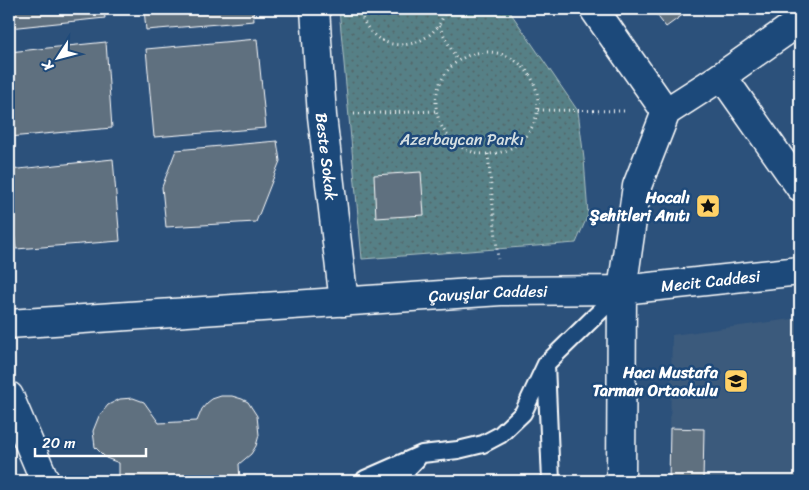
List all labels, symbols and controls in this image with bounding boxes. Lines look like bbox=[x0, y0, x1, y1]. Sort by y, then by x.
north arrow bbox=[32, 32, 82, 82]
text: K bbox=[34, 53, 61, 77]
street label: Beste Sokak bbox=[307, 111, 346, 202]
park label: Azerbaycan Parkı bbox=[399, 125, 524, 154]
place label: Hocalı Şehitleri Anıtı bbox=[589, 183, 691, 230]
place icon: Hocalı Şehitleri Anıtı bbox=[695, 193, 721, 219]
street label: Mecit Caddesi bbox=[659, 261, 762, 300]
street label: Çavuşlar Caddesi bbox=[428, 276, 548, 310]
place label: Hacı Mustafa Tarman Ortaokulu bbox=[592, 358, 719, 405]
school or university icon: Hacı Mustafa Tarman Ortaokulu bbox=[723, 368, 749, 394]
scale bar bbox=[35, 425, 146, 457]
text: 20 m bbox=[42, 430, 76, 456]

